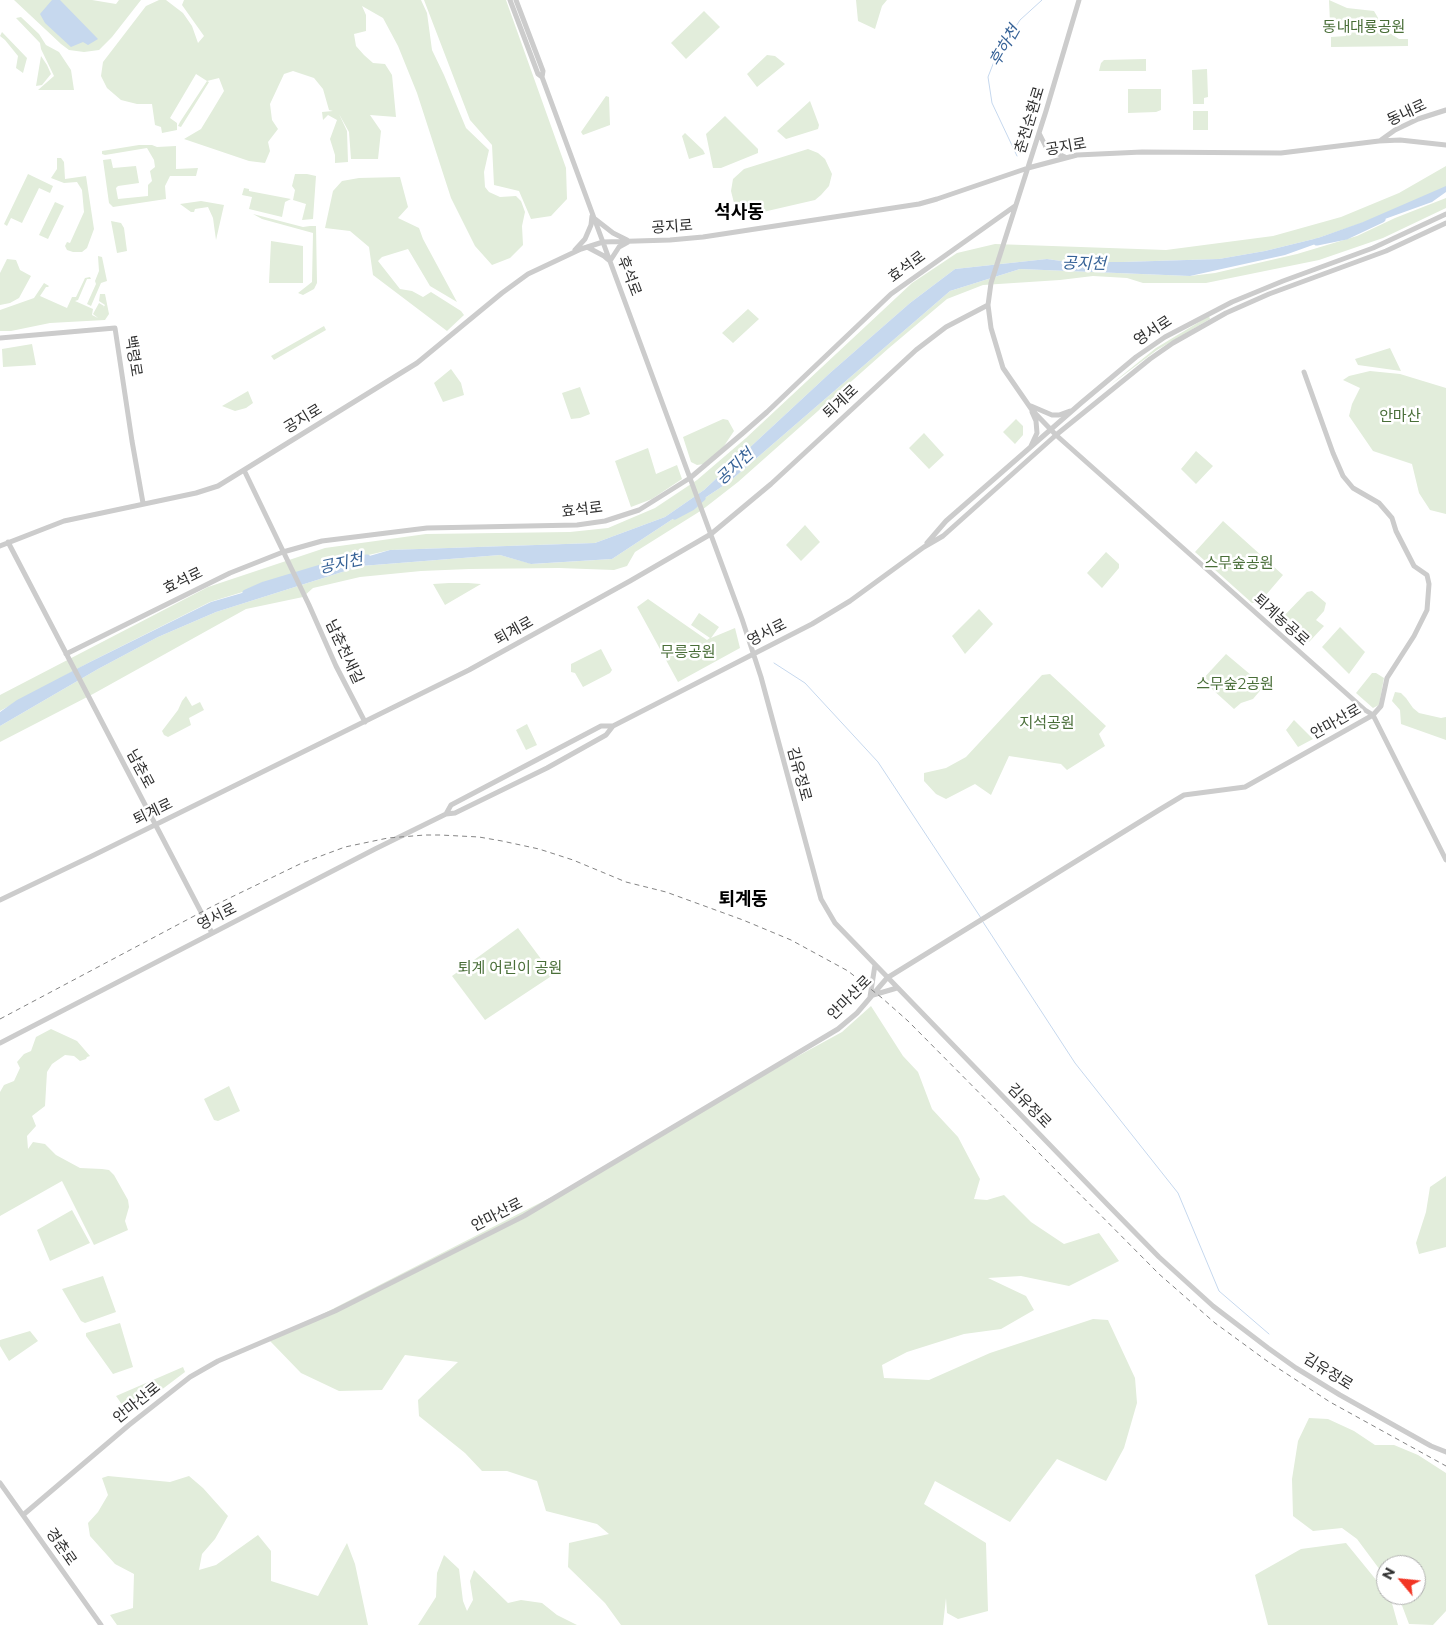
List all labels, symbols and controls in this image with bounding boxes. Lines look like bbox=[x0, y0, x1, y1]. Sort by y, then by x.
park label: 동내대룡공원 bbox=[1323, 19, 1405, 37]
water label: 후하천 bbox=[986, 22, 1024, 70]
street label: 춘천순환로 bbox=[1011, 84, 1049, 156]
street label: 동내로 bbox=[1384, 96, 1430, 130]
street label: 공지로 bbox=[1044, 135, 1088, 159]
district label: 석사동 bbox=[714, 202, 764, 224]
street label: 공지로 bbox=[651, 217, 693, 237]
street label: 효석로 bbox=[885, 248, 929, 286]
street label: 후석로 bbox=[613, 253, 645, 299]
water label: 공지천 bbox=[1062, 254, 1106, 274]
street label: 영서로 bbox=[1131, 312, 1175, 350]
street label: 백령로 bbox=[121, 334, 145, 378]
street label: 퇴계로 bbox=[820, 381, 862, 423]
street label: 공지로 bbox=[281, 401, 325, 437]
park label: 안마산 bbox=[1379, 408, 1421, 426]
water label: 공지천 bbox=[712, 445, 758, 489]
street label: 효석로 bbox=[560, 499, 604, 521]
water label: 공지천 bbox=[317, 550, 365, 578]
park label: 스무숲공원 bbox=[1205, 555, 1273, 573]
street label: 효석로 bbox=[160, 564, 206, 598]
street label: 퇴계농공로 bbox=[1249, 590, 1313, 650]
street label: 퇴계로 bbox=[492, 613, 536, 649]
street label: 영서로 bbox=[744, 616, 790, 650]
street label: 남춘천새길 bbox=[321, 617, 367, 687]
park label: 무릉공원 bbox=[660, 644, 716, 662]
park label: 스무숲2공원 bbox=[1196, 676, 1274, 694]
street label: 안마산로 bbox=[1308, 700, 1364, 744]
park label: 지석공원 bbox=[1019, 715, 1075, 733]
street label: 김유정로 bbox=[783, 745, 815, 803]
street label: 남춘로 bbox=[122, 746, 158, 792]
street label: 퇴계로 bbox=[130, 795, 176, 829]
district label: 퇴계동 bbox=[718, 889, 768, 911]
street label: 영서로 bbox=[194, 900, 240, 934]
park label: 퇴계 어린이 공원 bbox=[458, 960, 562, 978]
street label: 안마산로 bbox=[824, 972, 876, 1024]
street label: 김유정로 bbox=[1003, 1080, 1055, 1132]
street label: 안마산로 bbox=[468, 1194, 526, 1236]
street label: 김유정로 bbox=[1300, 1350, 1356, 1394]
street label: 안마산로 bbox=[110, 1379, 164, 1427]
street label: 경춘로 bbox=[42, 1525, 80, 1569]
north arrow bbox=[1376, 1555, 1426, 1605]
text: N bbox=[1378, 1564, 1399, 1583]

